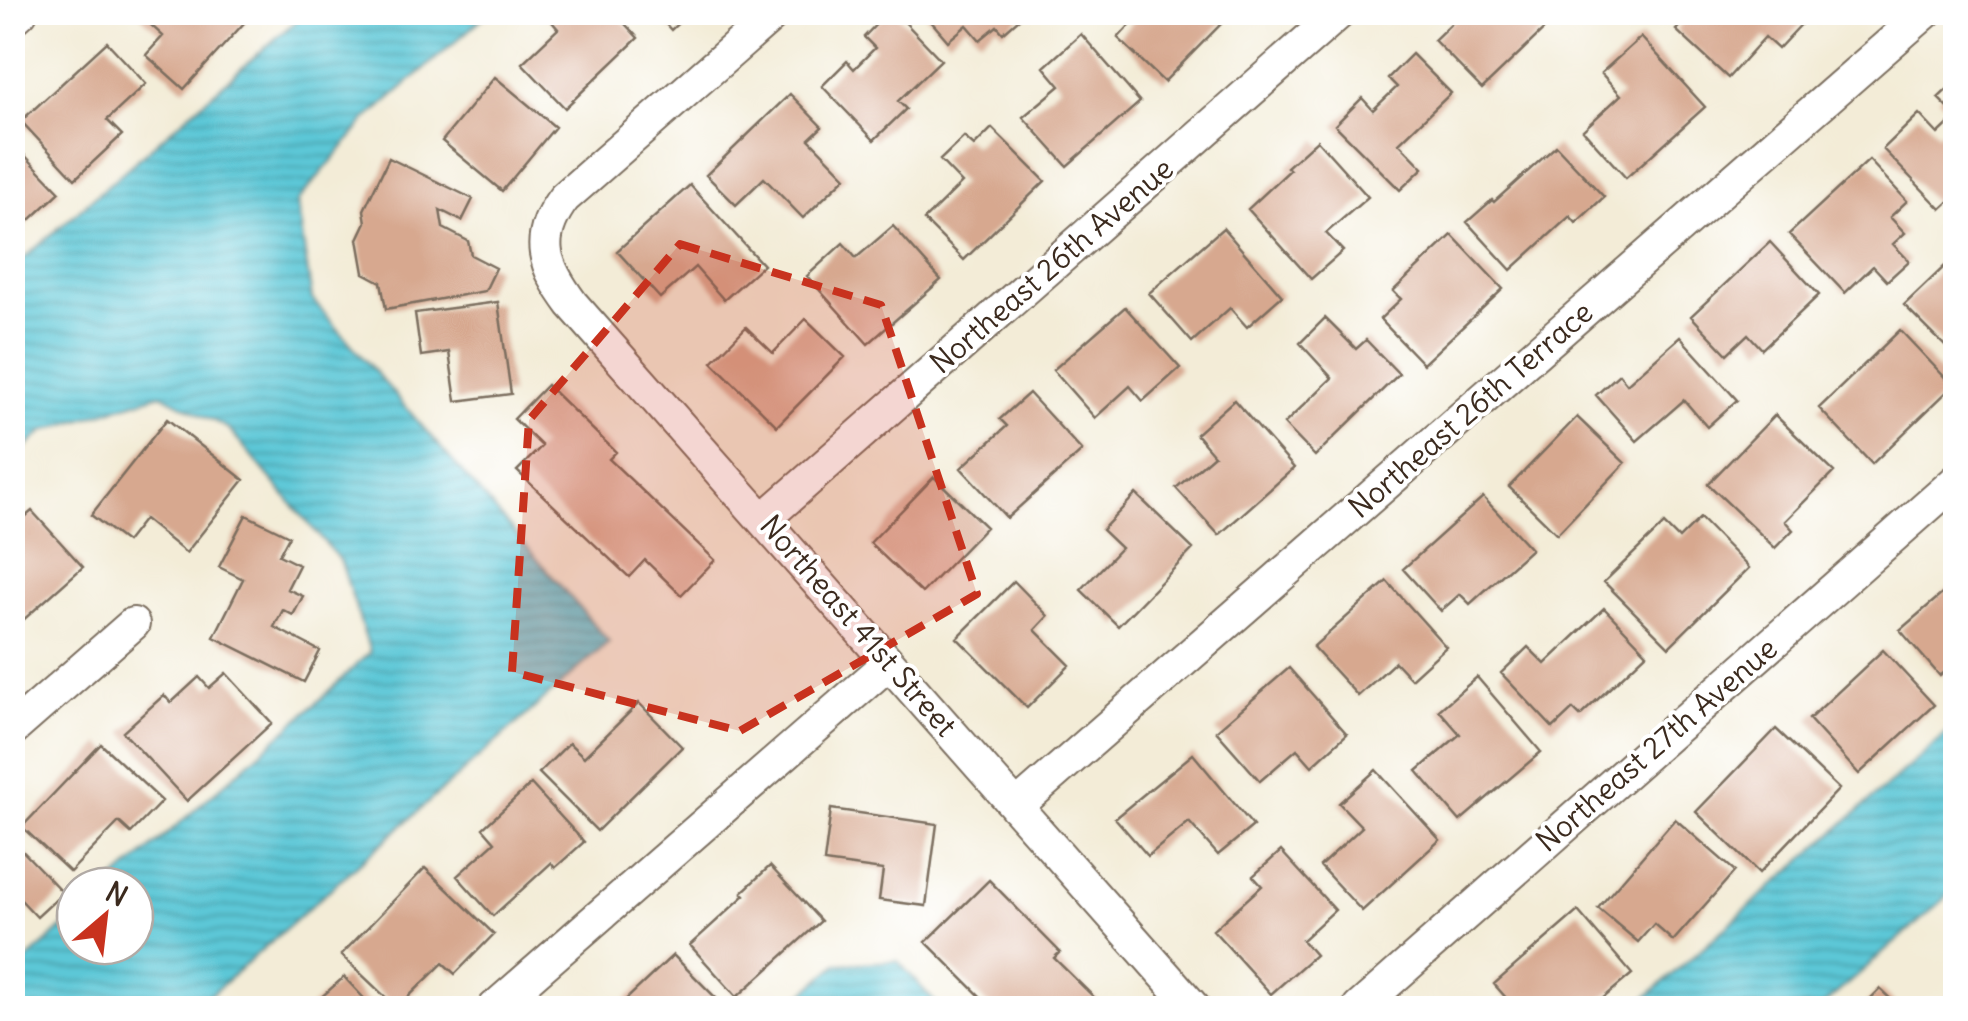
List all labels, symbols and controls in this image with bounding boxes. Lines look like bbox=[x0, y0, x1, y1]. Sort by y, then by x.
street label: Northeast 26th Avenue bbox=[922, 149, 1181, 381]
street label: Northeast 26th Terrace bbox=[1340, 293, 1600, 526]
street label: Northeast 41st Street bbox=[752, 507, 965, 744]
street label: Northeast 27th Avenue bbox=[1528, 629, 1785, 859]
north arrow bbox=[55, 866, 155, 966]
text: N bbox=[100, 873, 134, 914]

